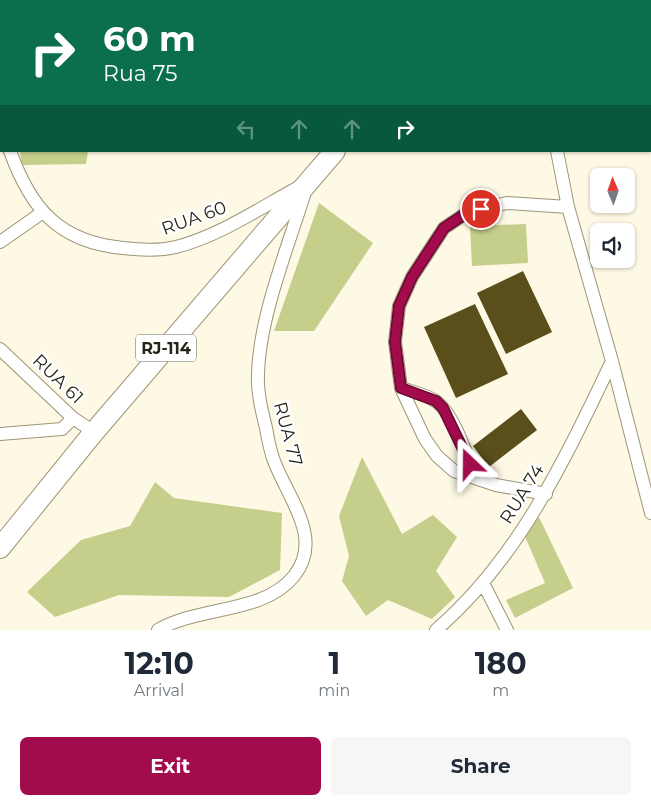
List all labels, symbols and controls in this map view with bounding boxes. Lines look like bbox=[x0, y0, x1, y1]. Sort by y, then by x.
text: 60 m bbox=[103, 17, 196, 60]
icon: right bbox=[20, 20, 85, 85]
text: Rua 75 bbox=[103, 60, 177, 87]
icon: left bbox=[232, 115, 260, 143]
icon: ahead bbox=[285, 115, 313, 143]
icon: ahead bbox=[338, 115, 366, 143]
icon: right bbox=[391, 115, 419, 143]
north arrow bbox=[590, 168, 635, 212]
map controls bbox=[590, 168, 635, 268]
pin bbox=[460, 188, 502, 230]
icon: arrive bbox=[467, 195, 495, 223]
street label: RUA 60 bbox=[159, 196, 229, 240]
button: sound bbox=[590, 223, 635, 268]
road number: RJ-114 bbox=[136, 334, 196, 362]
street label: RUA 61 bbox=[28, 350, 88, 408]
street label: RUA 77 bbox=[269, 399, 307, 469]
position arrow bbox=[443, 437, 495, 489]
street label: RUA 74 bbox=[495, 460, 549, 528]
text: 12:10 bbox=[124, 645, 194, 682]
text: 1 bbox=[328, 645, 340, 682]
text: 180 bbox=[475, 645, 527, 682]
text: Arrival bbox=[134, 681, 184, 700]
text: min bbox=[318, 681, 350, 700]
text: m bbox=[492, 681, 509, 700]
button: Exit bbox=[20, 737, 321, 795]
button: Share bbox=[331, 737, 631, 795]

